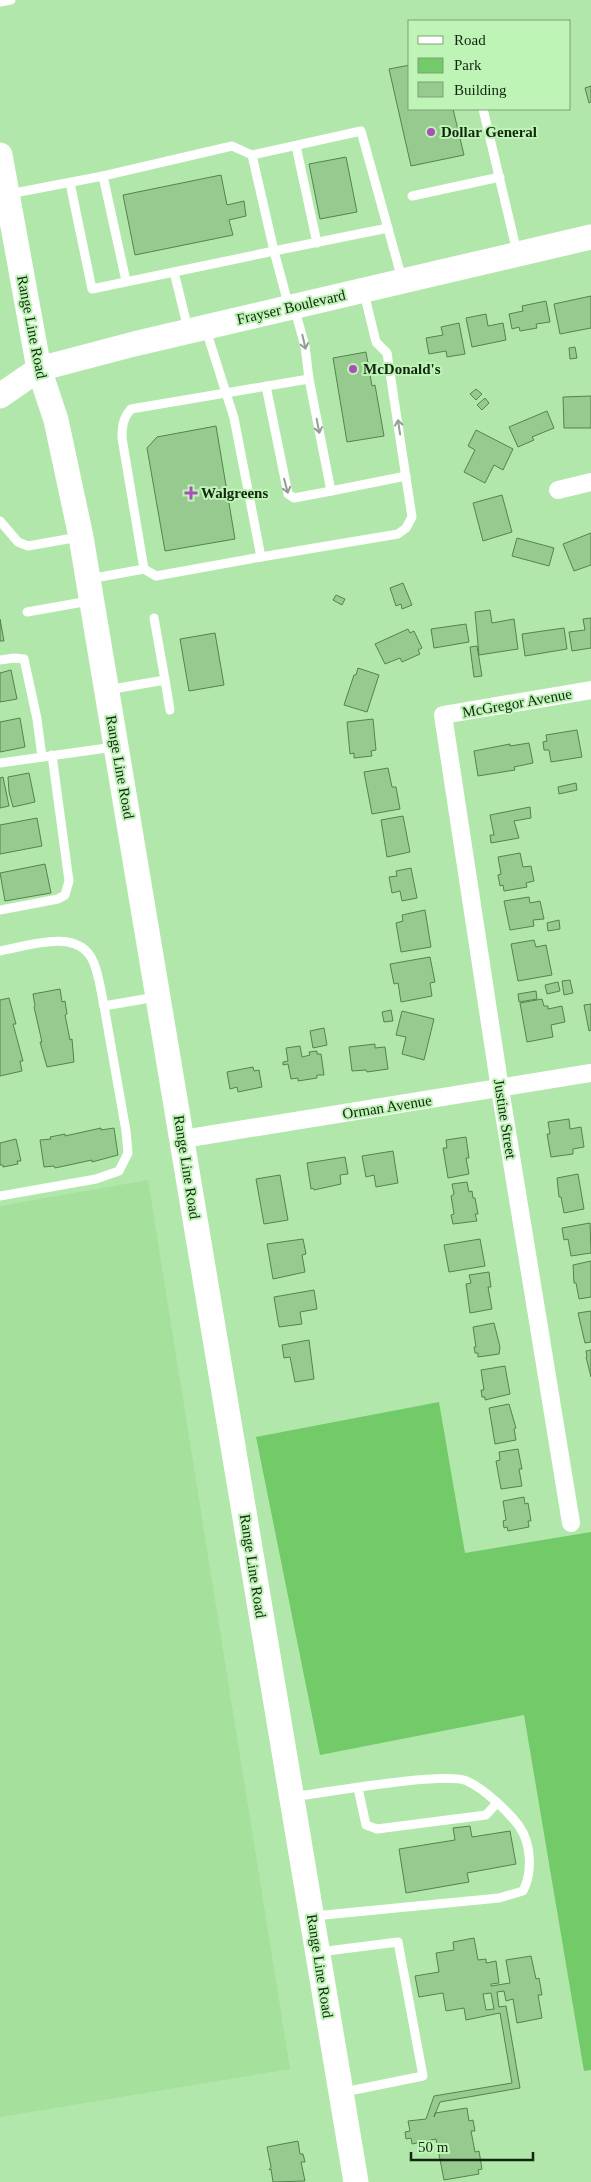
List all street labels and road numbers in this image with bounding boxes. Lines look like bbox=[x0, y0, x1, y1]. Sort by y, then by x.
street label: Range Line Road bbox=[14, 274, 50, 381]
street label: Frayser Boulevard bbox=[235, 287, 347, 327]
street label: McGregor Avenue bbox=[461, 685, 573, 721]
street label: Range Line Road bbox=[103, 714, 137, 821]
street label: Justine Street bbox=[491, 1078, 519, 1161]
street label: Orman Avenue bbox=[341, 1092, 433, 1122]
street label: Range Line Road bbox=[171, 1114, 203, 1221]
street label: Range Line Road bbox=[237, 1513, 269, 1620]
street label: Range Line Road bbox=[304, 1913, 336, 2020]

